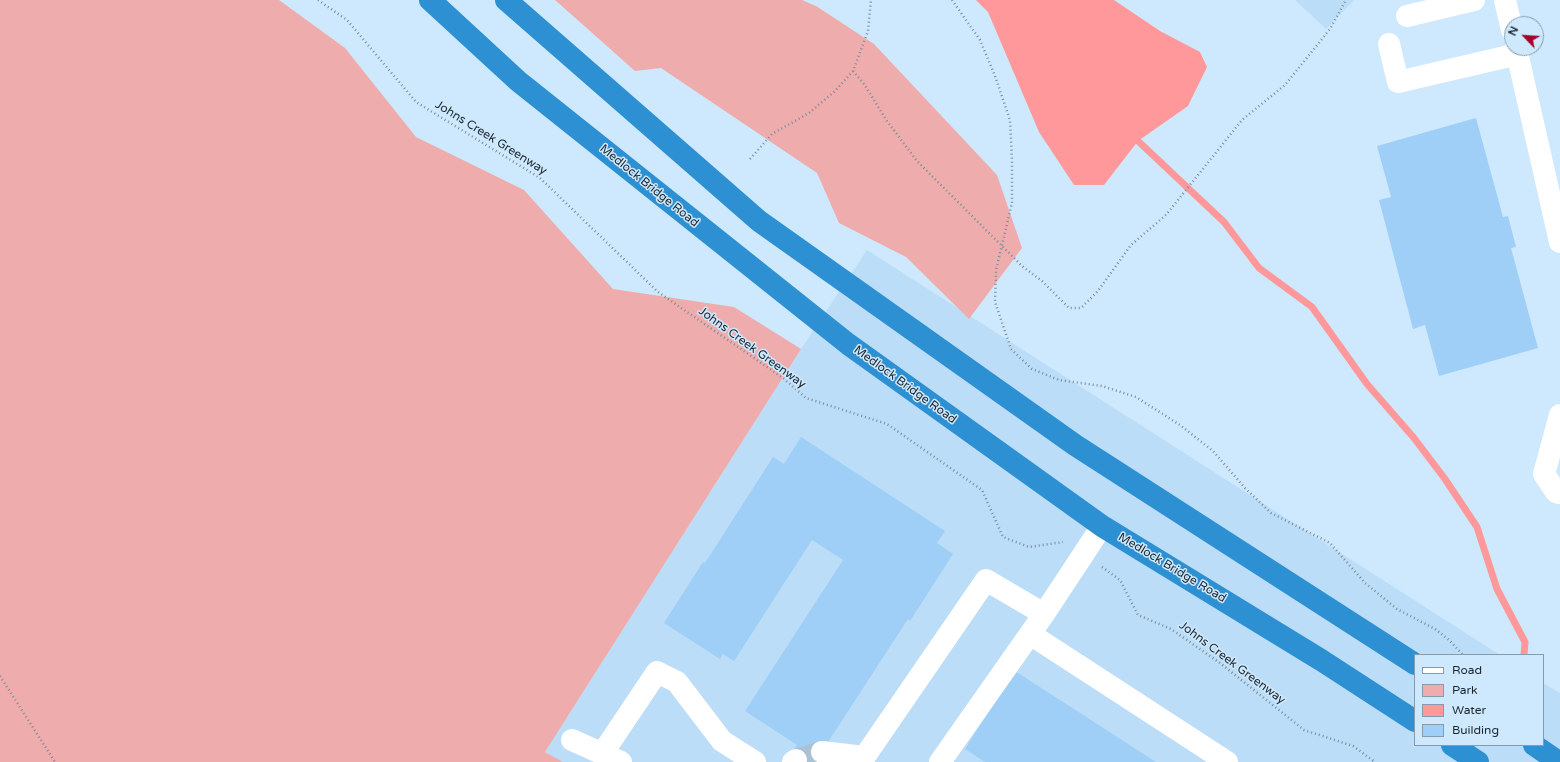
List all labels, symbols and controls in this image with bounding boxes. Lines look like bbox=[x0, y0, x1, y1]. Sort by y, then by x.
north arrow bbox=[1504, 16, 1544, 56]
text: N bbox=[1506, 24, 1521, 38]
street label: Johns Creek Greenway bbox=[432, 98, 550, 178]
street label: Medlock Bridge Road bbox=[597, 142, 701, 230]
street label: Johns Creek Greenway bbox=[696, 304, 808, 392]
street label: Medlock Bridge Road bbox=[851, 343, 959, 427]
street label: Medlock Bridge Road bbox=[1116, 530, 1228, 606]
street label: Johns Creek Greenway bbox=[1176, 618, 1288, 708]
legend bbox=[1414, 654, 1544, 746]
text: Road bbox=[1452, 663, 1482, 677]
text: Park bbox=[1452, 683, 1478, 697]
text: Water bbox=[1452, 703, 1486, 717]
text: Building bbox=[1452, 723, 1499, 737]

